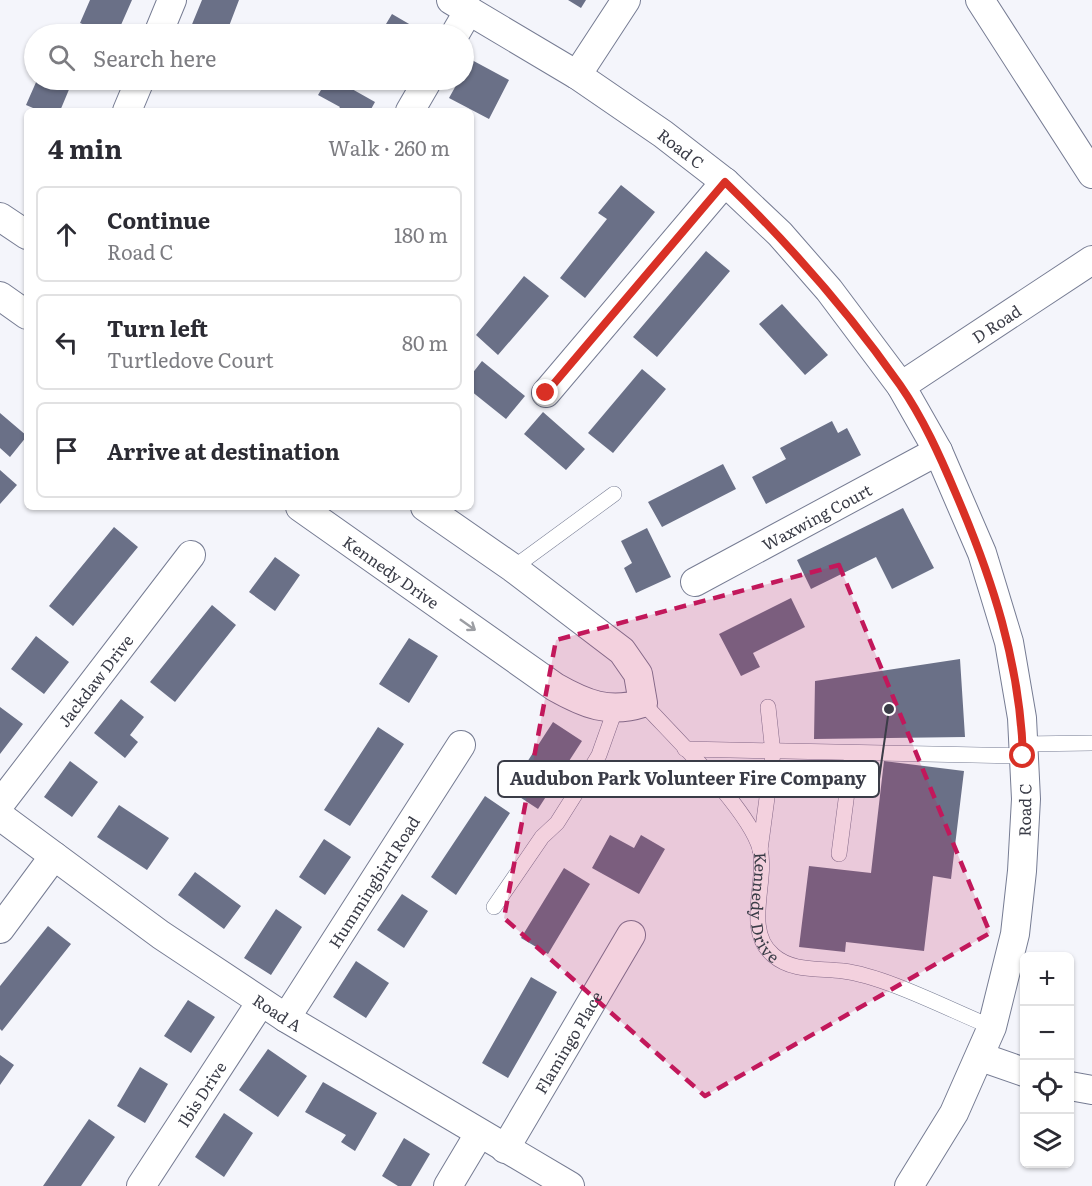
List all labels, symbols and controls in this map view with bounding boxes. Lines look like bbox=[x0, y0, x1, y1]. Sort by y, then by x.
search box bbox=[24, 24, 474, 90]
icon: search bbox=[45, 41, 78, 74]
text: Search here bbox=[93, 41, 216, 74]
street label: Road C bbox=[653, 122, 710, 174]
text: 4 min bbox=[48, 128, 122, 167]
text: Walk · 260 m bbox=[328, 132, 450, 162]
text: Continue bbox=[107, 203, 210, 236]
icon: ahead bbox=[50, 218, 83, 251]
text: 180 m bbox=[394, 219, 448, 249]
text: Road C bbox=[107, 236, 174, 266]
street label: D Road bbox=[967, 298, 1026, 348]
text: Turn left bbox=[107, 311, 208, 344]
icon: left bbox=[50, 326, 83, 359]
text: 80 m bbox=[402, 327, 448, 357]
text: Turtledove Court bbox=[107, 344, 273, 374]
route end bbox=[532, 379, 558, 405]
icon: arrive bbox=[50, 434, 83, 467]
text: Arrive at destination bbox=[107, 434, 340, 467]
street label: Waxwing Court bbox=[757, 477, 876, 556]
street label: Kennedy Drive bbox=[338, 529, 445, 614]
one-way arrow bbox=[460, 619, 476, 631]
street label: Jackdaw Drive bbox=[52, 629, 138, 732]
route start bbox=[1009, 742, 1035, 768]
callout: Audubon Park Volunteer Fire Company bbox=[498, 761, 879, 797]
text: Audubon Park Volunteer Fire Company bbox=[510, 764, 866, 791]
street label: Road C bbox=[1012, 783, 1036, 837]
street label: Hummingbird Road bbox=[322, 811, 425, 953]
street label: Kennedy Drive bbox=[746, 851, 785, 968]
map controls bbox=[1020, 952, 1074, 1168]
button: + bbox=[1020, 952, 1074, 1006]
street label: Flamingo Place bbox=[528, 986, 608, 1098]
street label: Road A bbox=[248, 987, 307, 1037]
button: − bbox=[1020, 1006, 1074, 1060]
street label: Ibis Drive bbox=[171, 1056, 231, 1131]
button: locate bbox=[1020, 1060, 1074, 1114]
button: layers bbox=[1020, 1114, 1074, 1168]

